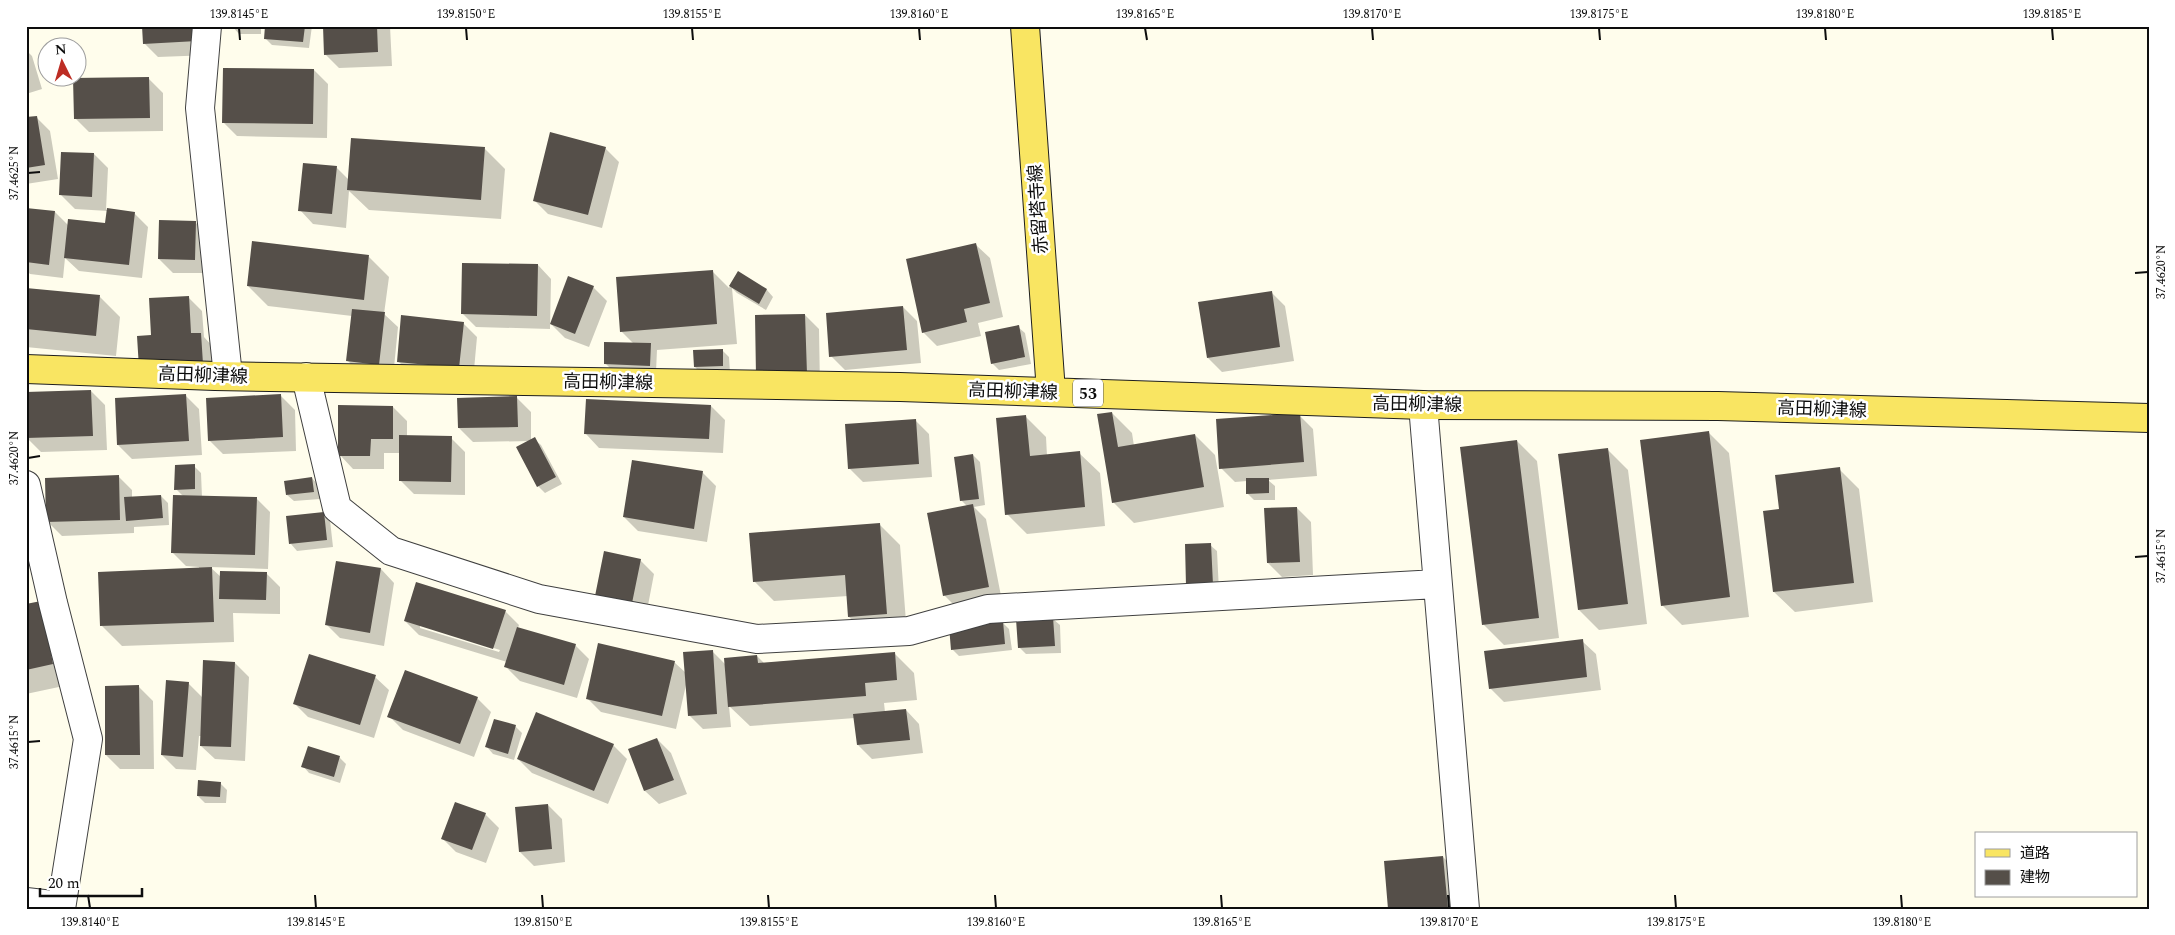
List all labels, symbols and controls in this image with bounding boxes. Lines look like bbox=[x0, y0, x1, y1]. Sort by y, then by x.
text: 139.8145°E bbox=[210, 5, 268, 24]
text: 139.8150°E bbox=[437, 5, 495, 24]
text: 139.8155°E bbox=[663, 5, 721, 24]
text: 139.8160°E bbox=[890, 5, 948, 24]
text: 139.8165°E bbox=[1116, 5, 1174, 24]
text: 139.8170°E bbox=[1343, 5, 1401, 24]
text: 139.8175°E bbox=[1570, 5, 1628, 24]
text: 139.8180°E bbox=[1796, 5, 1854, 24]
text: 139.8185°E bbox=[2023, 5, 2081, 24]
north arrow bbox=[38, 38, 88, 88]
text: N bbox=[54, 39, 68, 61]
text: 37.4625°N bbox=[5, 146, 24, 200]
street label: 赤留塔寺線 bbox=[1022, 163, 1055, 255]
text: 37.4620°N bbox=[2152, 245, 2171, 299]
street label: 高田柳津線 bbox=[158, 360, 248, 391]
street label: 高田柳津線 bbox=[563, 368, 653, 397]
street label: 高田柳津線 bbox=[968, 376, 1058, 407]
road number: 53 bbox=[1073, 379, 1103, 406]
street label: 高田柳津線 bbox=[1372, 390, 1462, 419]
street label: 高田柳津線 bbox=[1777, 394, 1867, 425]
text: 37.4620°N bbox=[5, 431, 24, 485]
text: 37.4615°N bbox=[2152, 529, 2171, 583]
text: 37.4615°N bbox=[5, 715, 24, 769]
legend bbox=[1975, 832, 2138, 898]
text: 道路 bbox=[2020, 842, 2050, 865]
scale bar bbox=[40, 865, 142, 897]
text: 建物 bbox=[2020, 866, 2050, 889]
text: 20 m bbox=[48, 872, 80, 895]
text: 139.8140°E bbox=[61, 913, 119, 932]
text: 139.8145°E bbox=[287, 913, 345, 932]
text: 139.8150°E bbox=[514, 913, 572, 932]
text: 139.8155°E bbox=[740, 913, 798, 932]
text: 139.8160°E bbox=[967, 913, 1025, 932]
text: 139.8165°E bbox=[1193, 913, 1251, 932]
text: 139.8170°E bbox=[1420, 913, 1478, 932]
text: 139.8175°E bbox=[1647, 913, 1705, 932]
text: 139.8180°E bbox=[1873, 913, 1931, 932]

